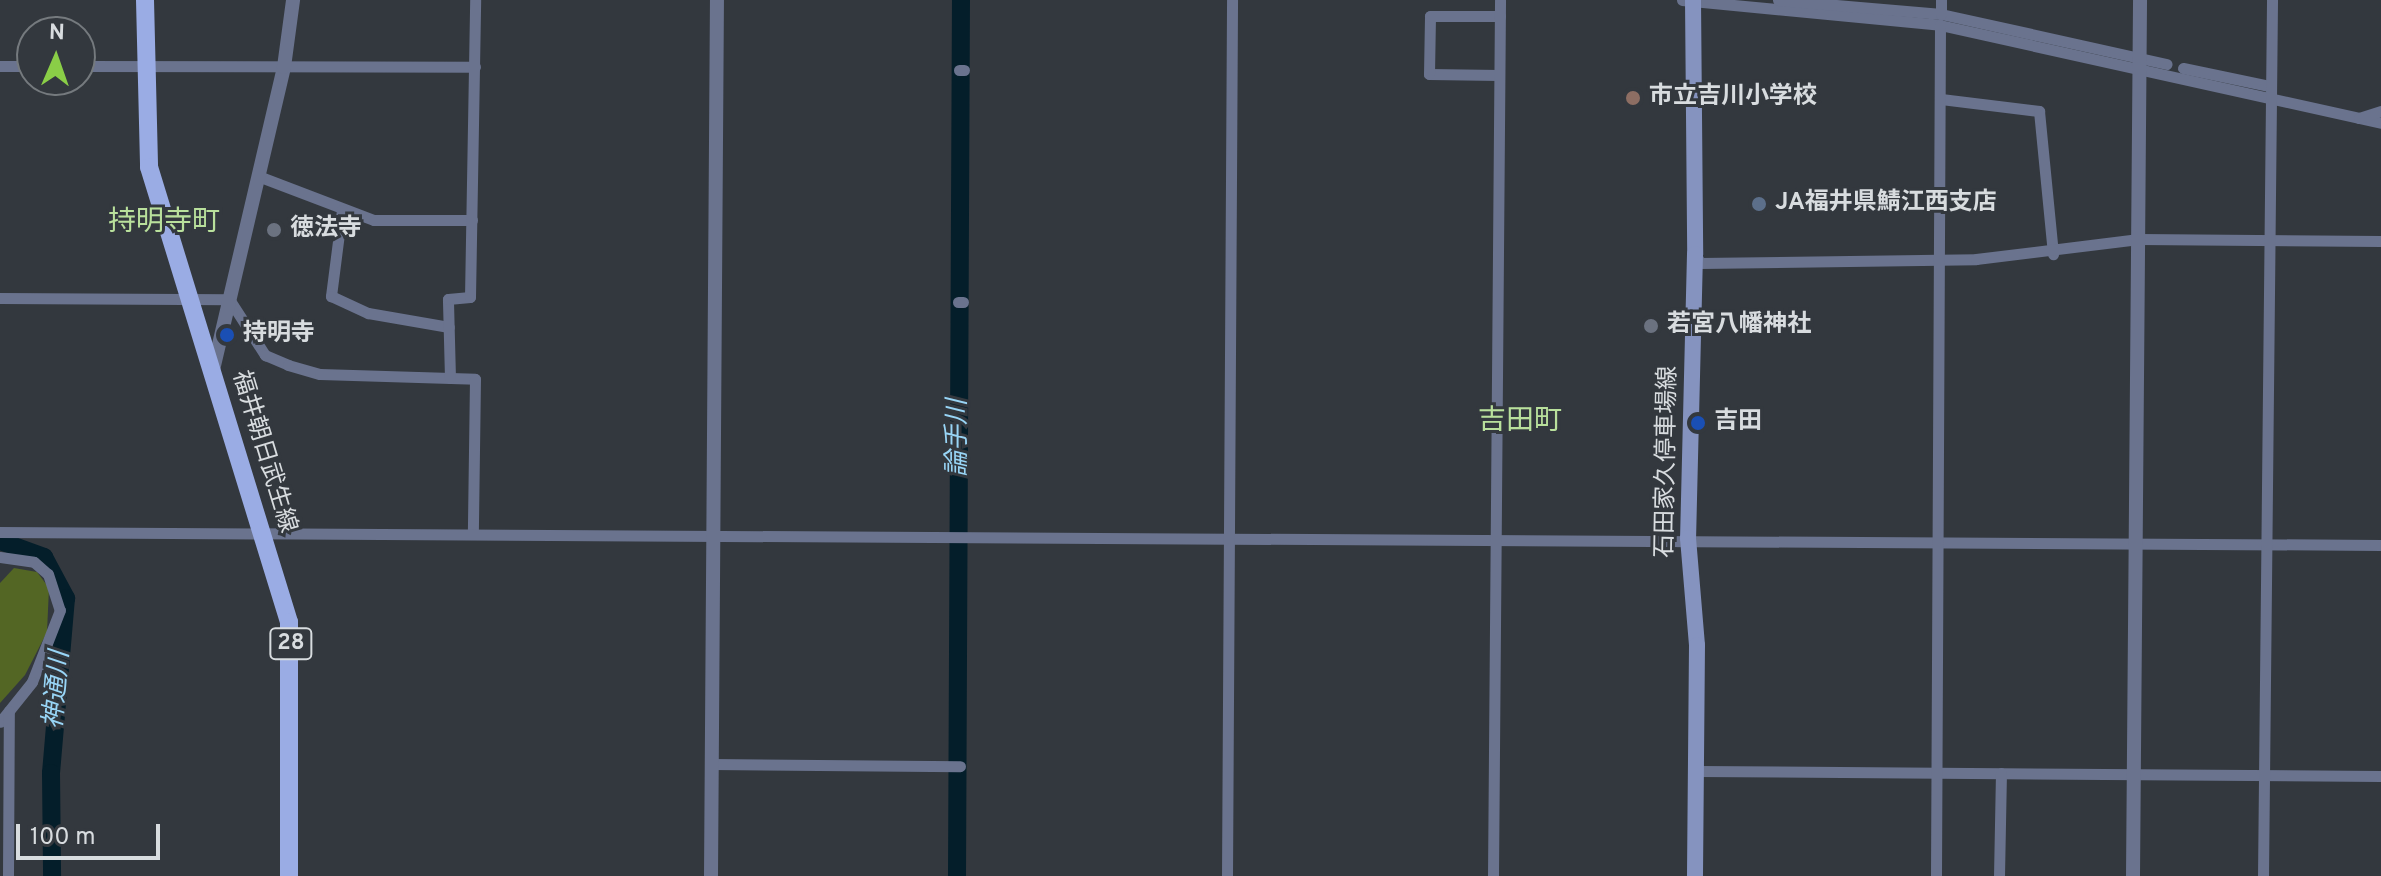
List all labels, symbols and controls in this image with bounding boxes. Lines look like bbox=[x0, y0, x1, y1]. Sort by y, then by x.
north arrow bbox=[16, 16, 96, 96]
text: N bbox=[48, 20, 65, 47]
place label: 市立吉川小学校 bbox=[1649, 84, 1817, 112]
marker: 市立吉川小学校 bbox=[1624, 89, 1642, 107]
place label: JA福井県鯖江西支店 bbox=[1775, 190, 1997, 218]
marker: JA福井県鯖江西支店 bbox=[1750, 195, 1768, 213]
district label: 持明寺町 bbox=[108, 206, 220, 240]
place label: 徳法寺 bbox=[290, 216, 362, 244]
marker: 徳法寺 bbox=[265, 221, 283, 239]
place label: 若宮八幡神社 bbox=[1667, 312, 1811, 340]
marker: 若宮八幡神社 bbox=[1642, 317, 1660, 335]
place label: 持明寺 bbox=[243, 321, 315, 349]
marker: 持明寺 bbox=[218, 326, 236, 344]
street label: 石田家久停車場線 bbox=[1652, 366, 1684, 558]
street label: 福井朝日武生線 bbox=[225, 367, 301, 537]
water label: 論手川 bbox=[943, 399, 975, 477]
district label: 吉田町 bbox=[1478, 405, 1562, 439]
place label: 吉田 bbox=[1714, 409, 1762, 437]
marker: 吉田 bbox=[1689, 414, 1707, 432]
road number: 28 bbox=[269, 626, 313, 662]
water label: 神通川 bbox=[39, 650, 77, 730]
scale bar bbox=[20, 808, 164, 858]
text: 100 m bbox=[30, 823, 96, 853]

